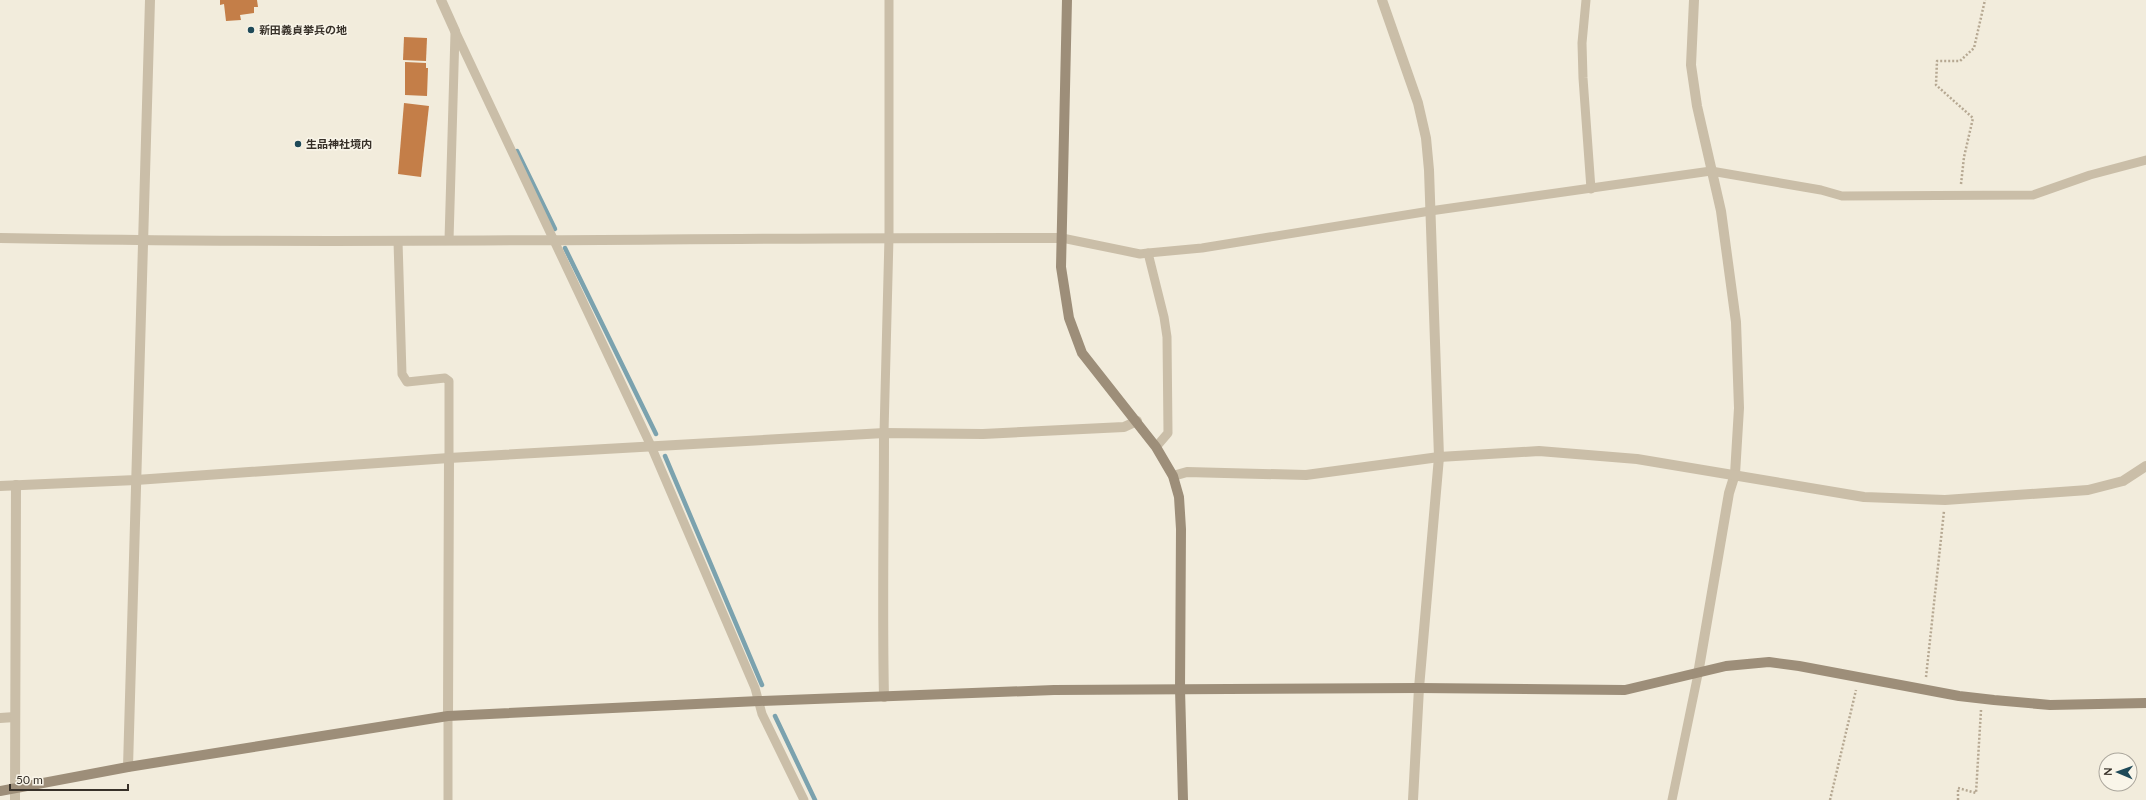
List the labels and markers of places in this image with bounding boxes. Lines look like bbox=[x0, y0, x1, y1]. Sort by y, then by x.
place label: 新田義貞挙兵の地 bbox=[259, 23, 347, 36]
marker: 新田義貞挙兵の地 bbox=[246, 25, 256, 35]
place label: 生品神社境内 bbox=[306, 137, 372, 150]
marker: 生品神社境内 bbox=[293, 139, 303, 149]

